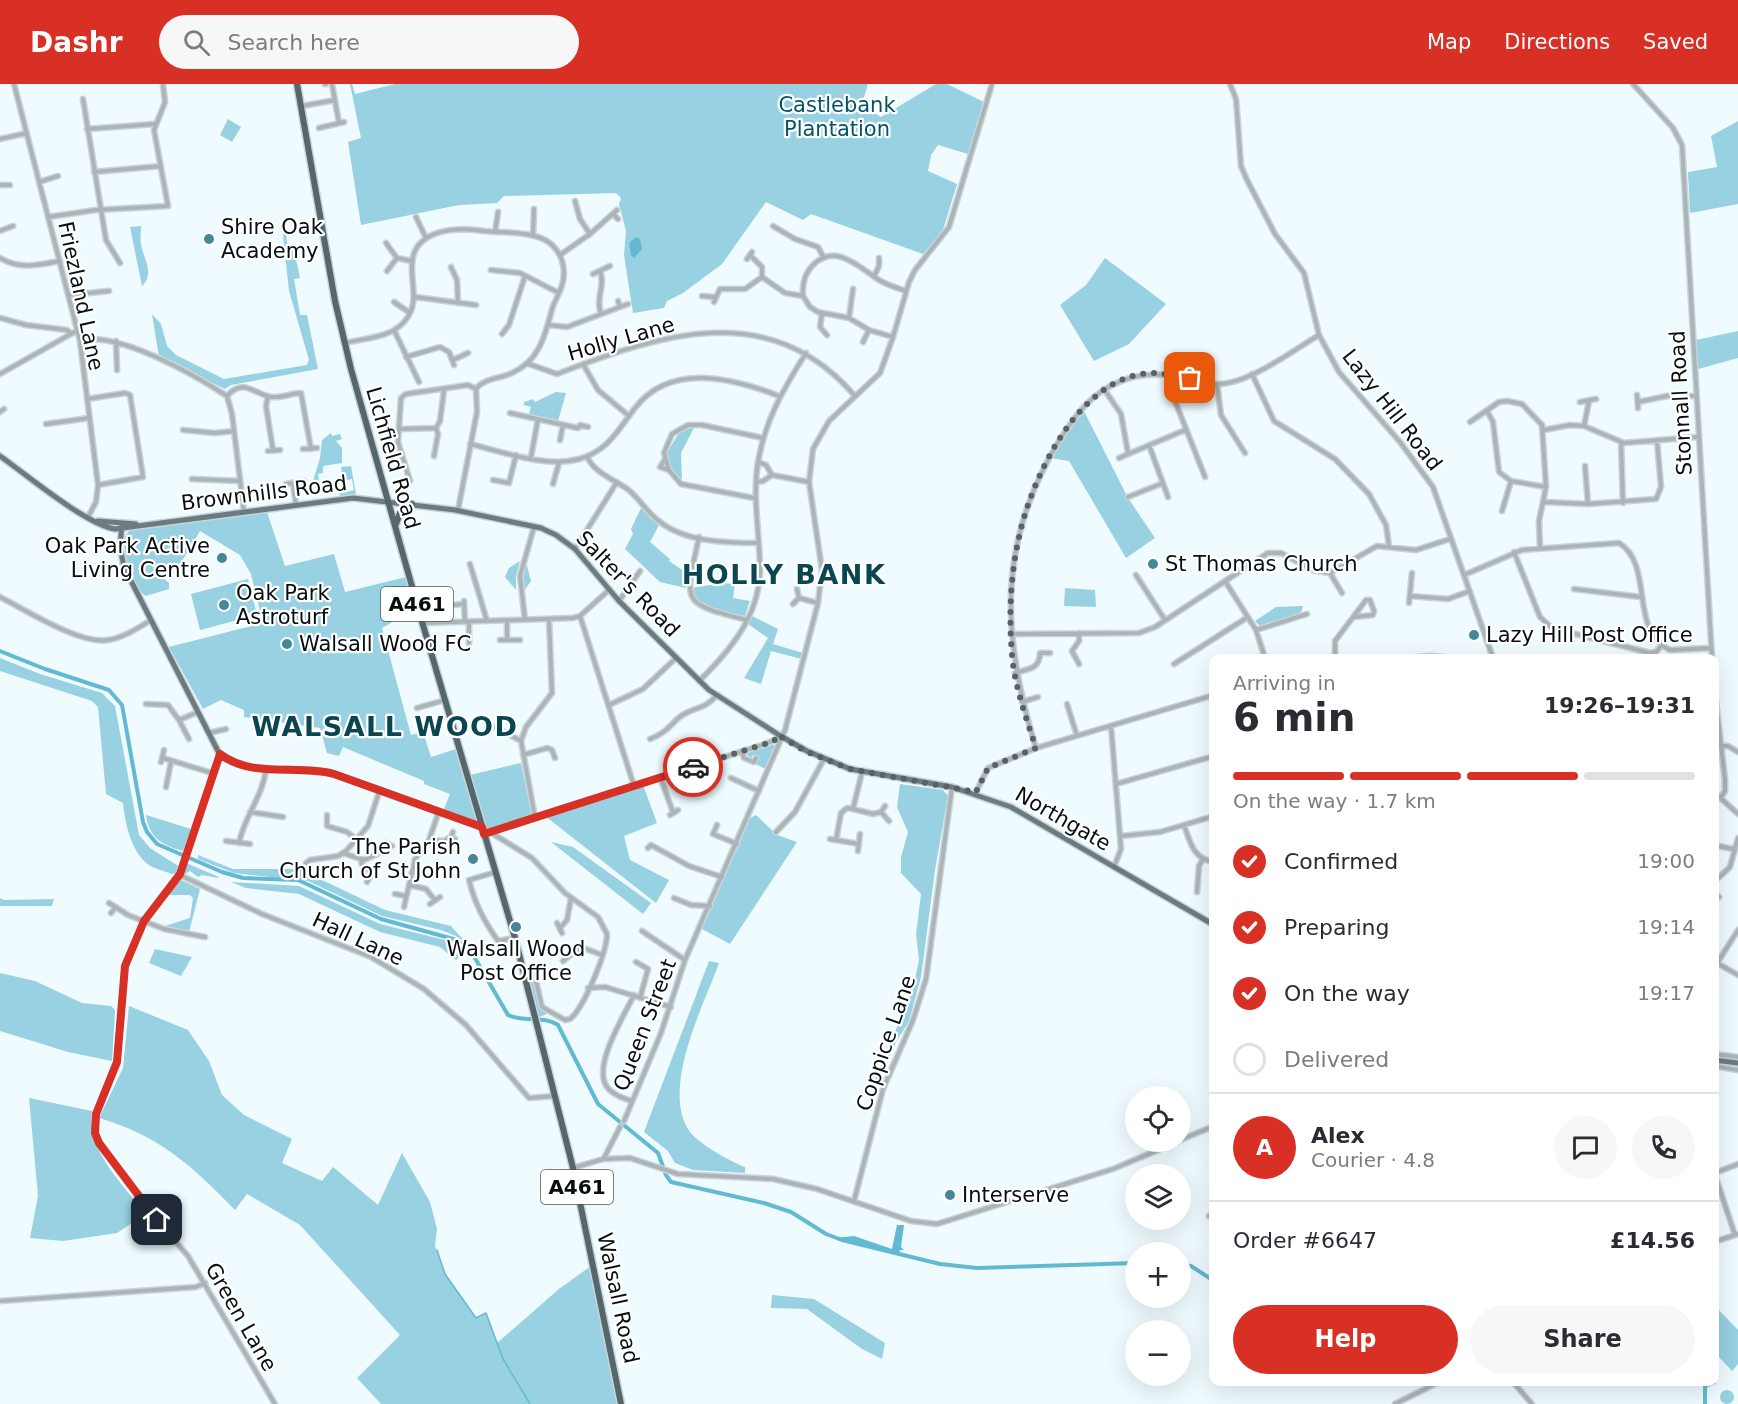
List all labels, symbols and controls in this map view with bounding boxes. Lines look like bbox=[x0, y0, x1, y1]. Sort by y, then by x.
search box bbox=[159, 15, 579, 69]
text: Dashr bbox=[30, 26, 123, 59]
icon: search bbox=[180, 26, 213, 59]
text: Search here bbox=[228, 30, 360, 55]
text: Map bbox=[1427, 30, 1471, 54]
text: Directions bbox=[1504, 30, 1610, 54]
text: Saved bbox=[1643, 30, 1708, 54]
park label: Castlebank Plantation bbox=[778, 93, 896, 141]
place label: Shire Oak Academy bbox=[221, 215, 324, 263]
street label: Friezland Lane bbox=[53, 219, 109, 373]
marker: Shire Oak Academy bbox=[202, 232, 216, 246]
street label: Holly Lane bbox=[565, 312, 677, 366]
street label: Stonnall Road bbox=[1665, 330, 1697, 476]
street label: Lazy Hill Road bbox=[1337, 345, 1447, 475]
pin bbox=[1164, 352, 1215, 403]
icon: bag bbox=[1173, 361, 1206, 394]
street label: Lichfield Road bbox=[361, 384, 425, 532]
street label: Brownhills Road bbox=[180, 471, 348, 515]
street label: Salter's Road bbox=[571, 526, 685, 642]
place label: Oak Park Active Living Centre bbox=[45, 534, 210, 582]
marker: Oak Park Active Living Centre bbox=[215, 551, 229, 565]
place label: St Thomas Church bbox=[1165, 552, 1357, 576]
marker: St Thomas Church bbox=[1146, 557, 1160, 571]
district label: HOLLY BANK bbox=[682, 559, 886, 590]
place label: Oak Park Astroturf bbox=[236, 581, 330, 629]
road number: A461 bbox=[381, 587, 453, 621]
marker: Oak Park Astroturf bbox=[217, 598, 231, 612]
place label: Lazy Hill Post Office bbox=[1486, 623, 1693, 647]
marker: Lazy Hill Post Office bbox=[1467, 628, 1481, 642]
place label: Walsall Wood FC bbox=[299, 632, 471, 656]
marker: Walsall Wood FC bbox=[280, 637, 294, 651]
text: Arriving in bbox=[1233, 671, 1336, 695]
text: 19:26–19:31 bbox=[1544, 693, 1695, 718]
text: 6 min bbox=[1233, 695, 1355, 740]
district label: WALSALL WOOD bbox=[252, 711, 518, 742]
courier bbox=[663, 737, 723, 797]
icon: car bbox=[677, 751, 710, 784]
street label: Northgate bbox=[1011, 782, 1115, 856]
text: On the way · 1.7 km bbox=[1233, 789, 1436, 813]
place label: The Parish Church of St John bbox=[279, 835, 461, 883]
icon: check bbox=[1233, 845, 1266, 878]
text: Confirmed bbox=[1284, 849, 1398, 874]
text: 19:00 bbox=[1637, 849, 1695, 873]
marker: The Parish Church of St John bbox=[466, 852, 480, 866]
street label: Hall Lane bbox=[309, 907, 407, 971]
icon: check bbox=[1233, 911, 1266, 944]
text: Preparing bbox=[1284, 915, 1390, 940]
text: 19:14 bbox=[1637, 915, 1695, 939]
marker: Walsall Wood Post Office bbox=[509, 920, 523, 934]
place label: Walsall Wood Post Office bbox=[447, 937, 585, 985]
street label: Queen Street bbox=[609, 956, 681, 1094]
street label: Coppice Lane bbox=[852, 972, 920, 1114]
icon: check bbox=[1233, 977, 1266, 1010]
text: On the way bbox=[1284, 981, 1410, 1006]
text: 19:17 bbox=[1637, 981, 1695, 1005]
text: Delivered bbox=[1284, 1047, 1389, 1072]
map controls bbox=[1125, 1086, 1191, 1386]
button: locate bbox=[1125, 1086, 1191, 1152]
button: chat bbox=[1554, 1116, 1617, 1179]
button: phone bbox=[1632, 1116, 1695, 1179]
text: Alex bbox=[1311, 1123, 1365, 1148]
text: A bbox=[1256, 1135, 1273, 1160]
text: Courier · 4.8 bbox=[1311, 1148, 1435, 1172]
button: layers bbox=[1125, 1164, 1191, 1230]
road number: A461 bbox=[541, 1170, 613, 1204]
place label: Interserve bbox=[962, 1183, 1069, 1207]
marker: Interserve bbox=[943, 1188, 957, 1202]
pin bbox=[131, 1194, 182, 1245]
icon: home bbox=[140, 1203, 173, 1236]
text: Order #6647 bbox=[1233, 1228, 1377, 1253]
text: £14.56 bbox=[1610, 1228, 1695, 1253]
street label: Walsall Road bbox=[592, 1230, 644, 1366]
button: + bbox=[1125, 1242, 1191, 1308]
street label: Green Lane bbox=[200, 1259, 282, 1375]
button: Help bbox=[1233, 1305, 1458, 1374]
button: Share bbox=[1470, 1305, 1695, 1374]
button: − bbox=[1125, 1320, 1191, 1386]

